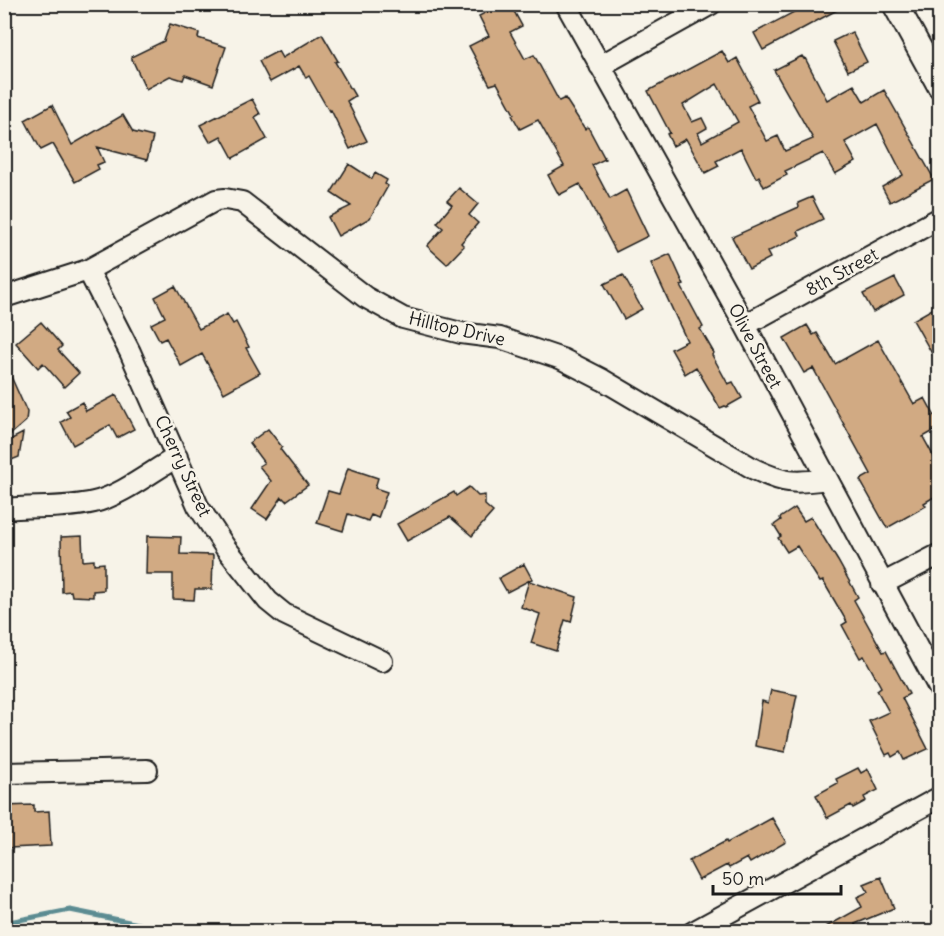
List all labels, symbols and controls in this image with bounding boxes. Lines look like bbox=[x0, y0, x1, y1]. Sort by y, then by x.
street label: 8th Street bbox=[802, 242, 882, 301]
street label: Olive Street bbox=[724, 299, 787, 392]
street label: Hilltop Drive bbox=[407, 306, 508, 351]
street label: Cherry Street bbox=[150, 411, 217, 520]
scale bar bbox=[713, 858, 840, 896]
text: 50 m bbox=[722, 867, 764, 890]

